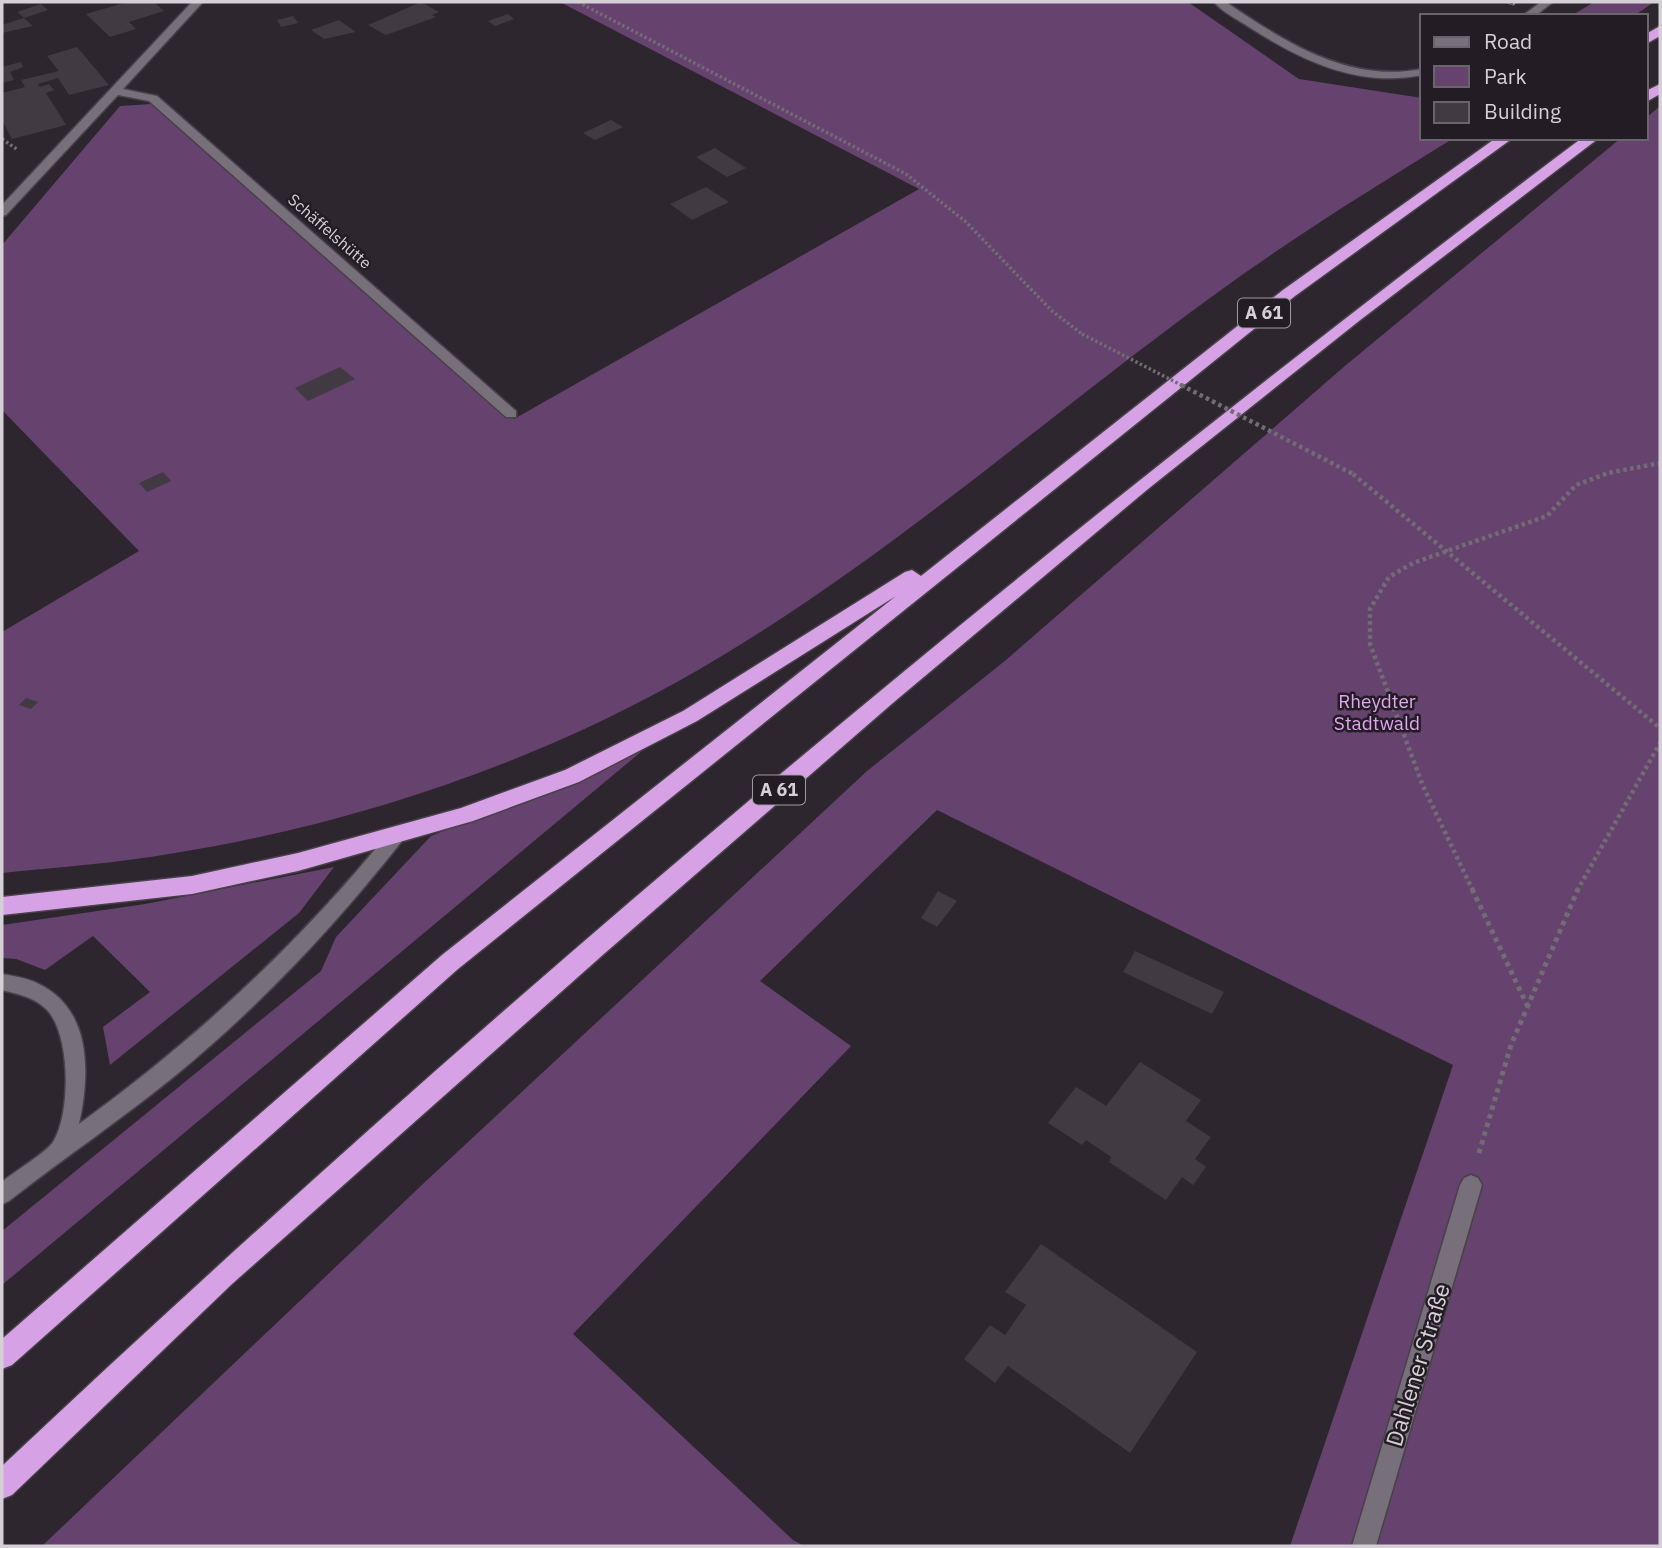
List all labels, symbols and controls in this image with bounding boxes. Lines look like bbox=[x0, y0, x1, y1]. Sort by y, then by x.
legend bbox=[1420, 14, 1648, 140]
text: Road bbox=[1484, 27, 1532, 55]
text: Park bbox=[1484, 62, 1527, 90]
text: Building bbox=[1484, 97, 1561, 125]
street label: Schäffelshütte bbox=[284, 189, 376, 273]
road number: A 61 bbox=[1238, 298, 1290, 328]
park label: Rheydter Stadtwald bbox=[1334, 689, 1420, 735]
road number: A 61 bbox=[753, 776, 805, 804]
street label: Dahlener Straße bbox=[1378, 1280, 1456, 1450]

